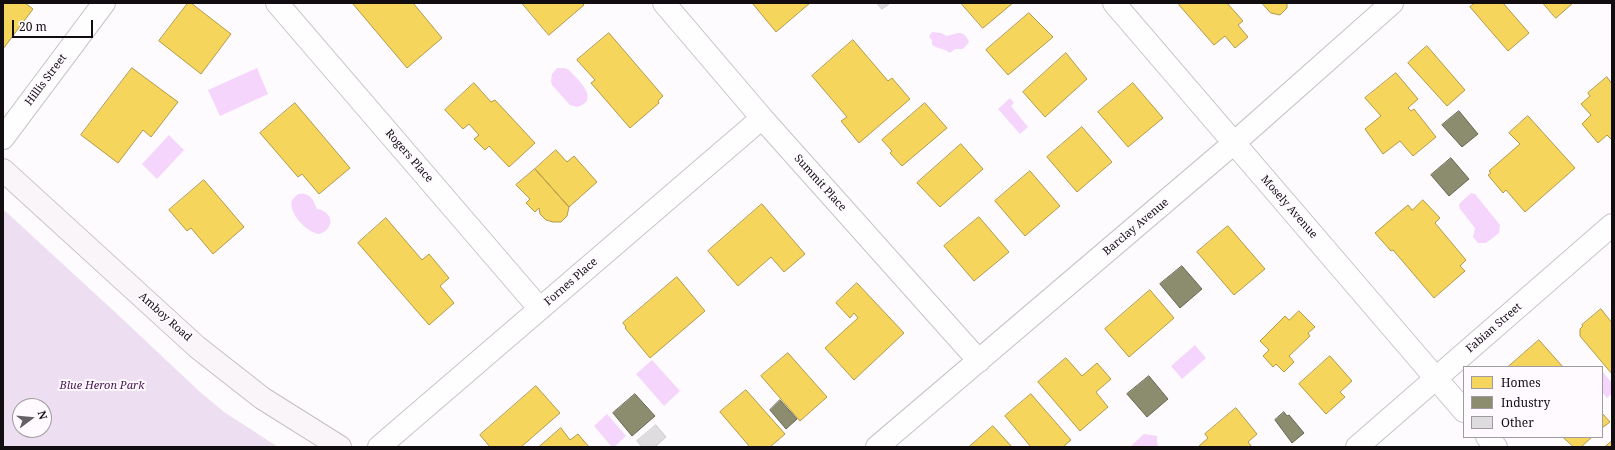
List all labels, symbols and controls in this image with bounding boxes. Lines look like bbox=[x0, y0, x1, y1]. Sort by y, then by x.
scale bar bbox=[14, 12, 95, 38]
text: 20 m bbox=[19, 18, 47, 35]
street label: Hillis Street bbox=[22, 52, 70, 108]
street label: Rogers Place bbox=[382, 127, 436, 185]
street label: Summit Place bbox=[791, 152, 849, 214]
street label: Mosely Avenue bbox=[1258, 173, 1320, 241]
street label: Barclay Avenue bbox=[1100, 196, 1172, 258]
street label: Fornes Place bbox=[542, 255, 600, 309]
street label: Amboy Road bbox=[136, 290, 194, 344]
street label: Fabian Street bbox=[1464, 300, 1524, 356]
legend bbox=[1463, 366, 1603, 438]
text: Homes bbox=[1501, 374, 1541, 391]
park label: Blue Heron Park bbox=[60, 379, 144, 393]
text: Industry bbox=[1501, 394, 1550, 411]
north arrow bbox=[12, 398, 52, 438]
text: N bbox=[35, 409, 51, 421]
text: Other bbox=[1501, 414, 1534, 431]

